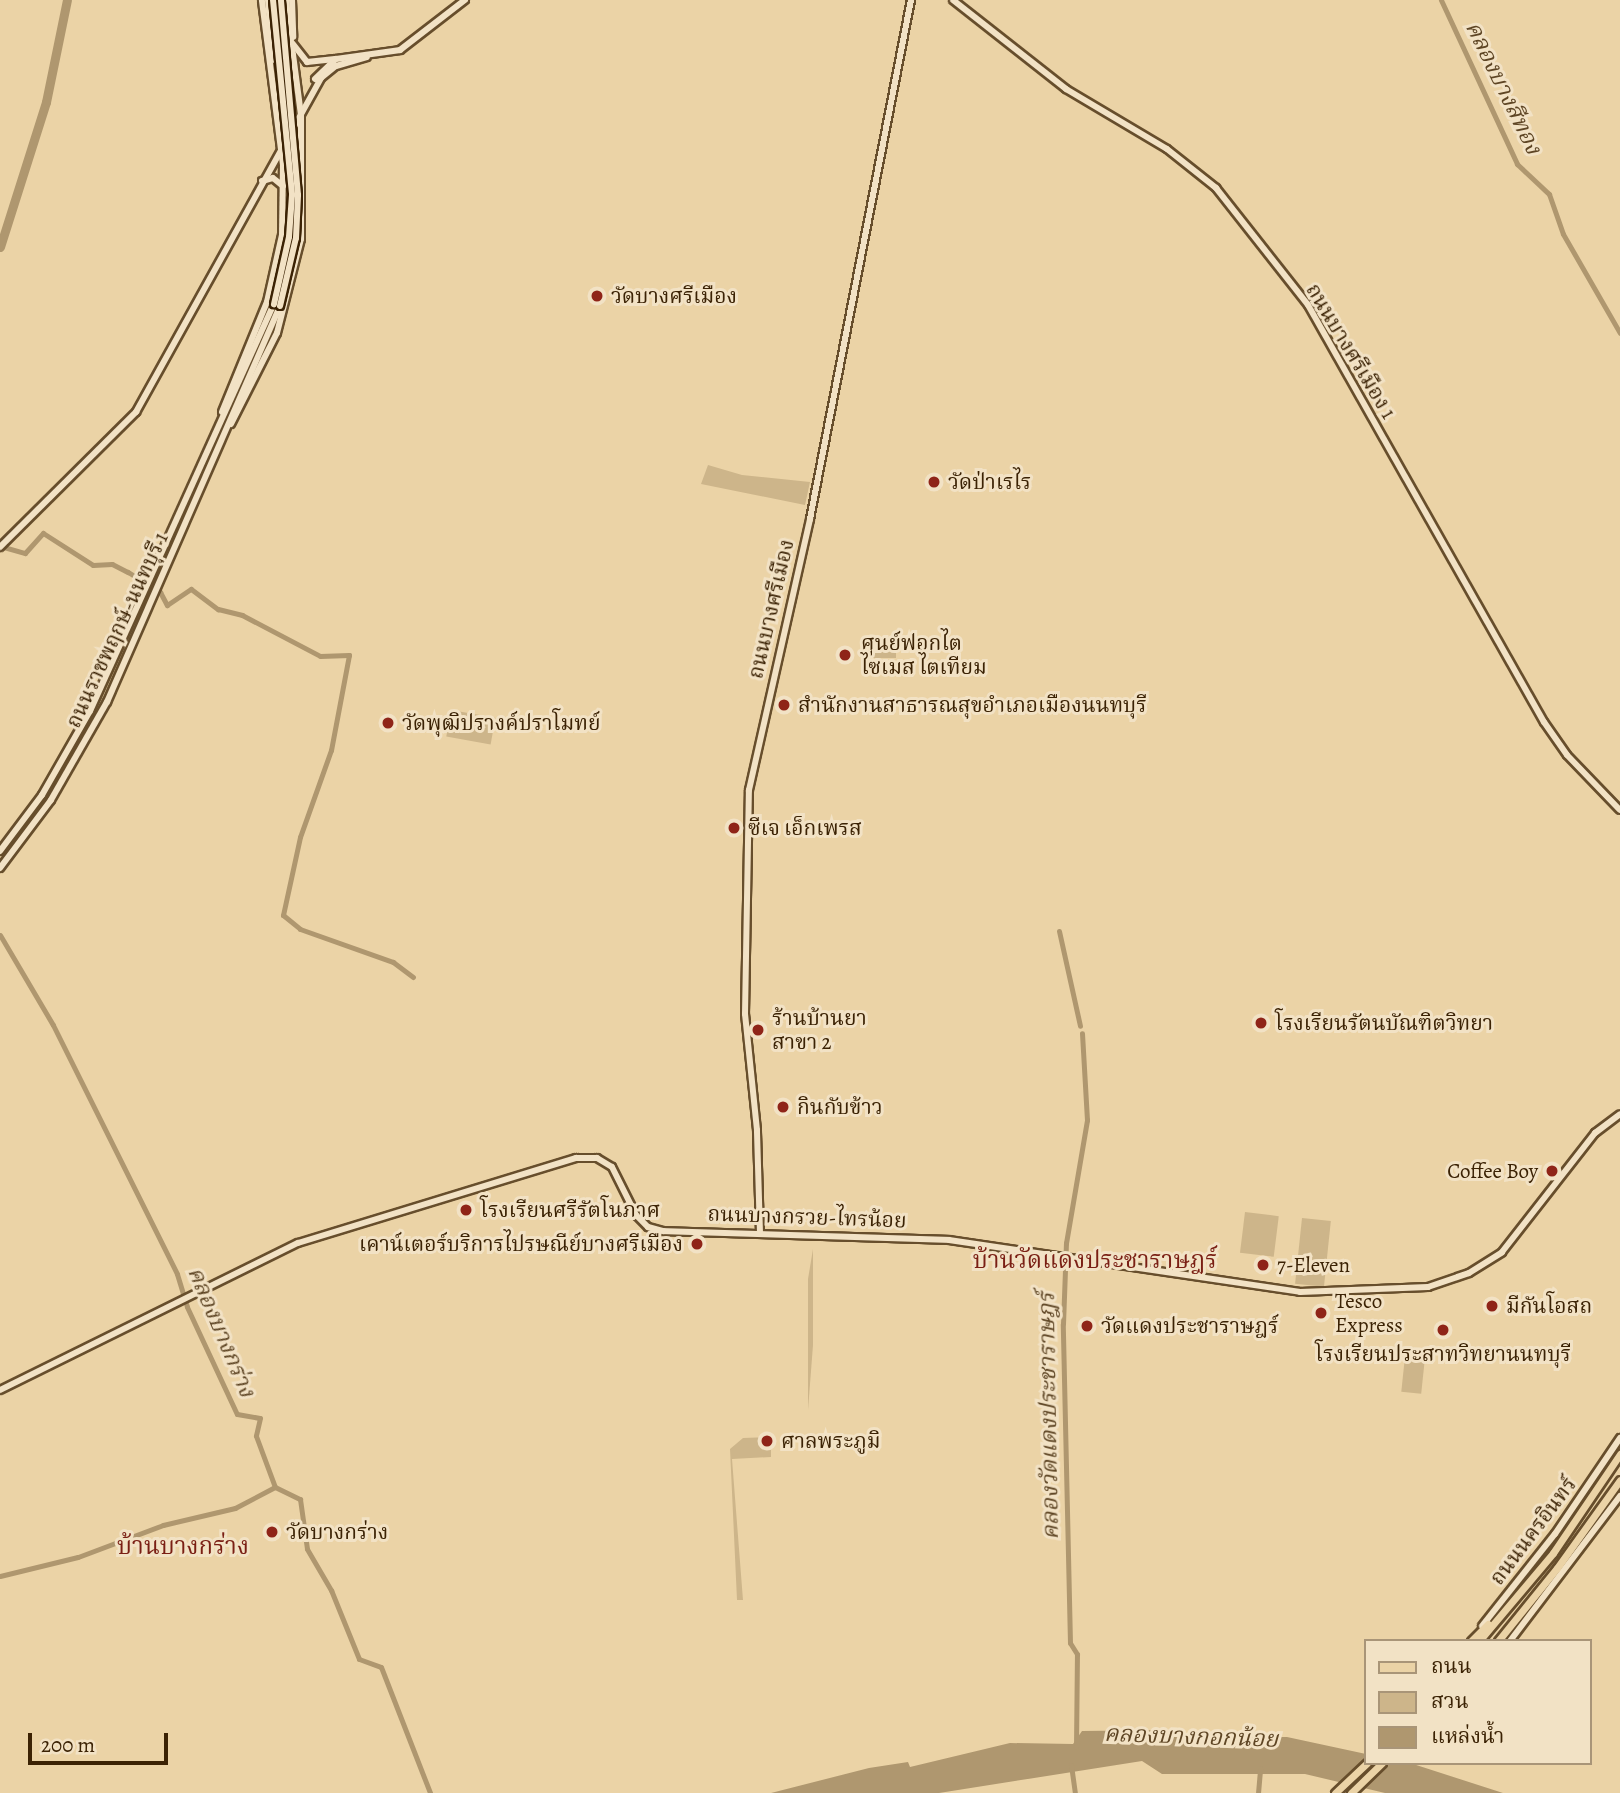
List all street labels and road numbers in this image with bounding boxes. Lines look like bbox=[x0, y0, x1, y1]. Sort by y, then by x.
street label: ถนนบางศรีเมือง 1 bbox=[1301, 279, 1401, 423]
street label: ถนนราชพฤกษ์-นนทบุรี 1 bbox=[61, 528, 173, 732]
street label: ถนนบางศรีเมือง bbox=[743, 537, 799, 681]
street label: ถนนบางกรวย-ไทรน้อย bbox=[707, 1201, 907, 1233]
street label: ถนนนครอินทร์ bbox=[1484, 1472, 1582, 1590]

